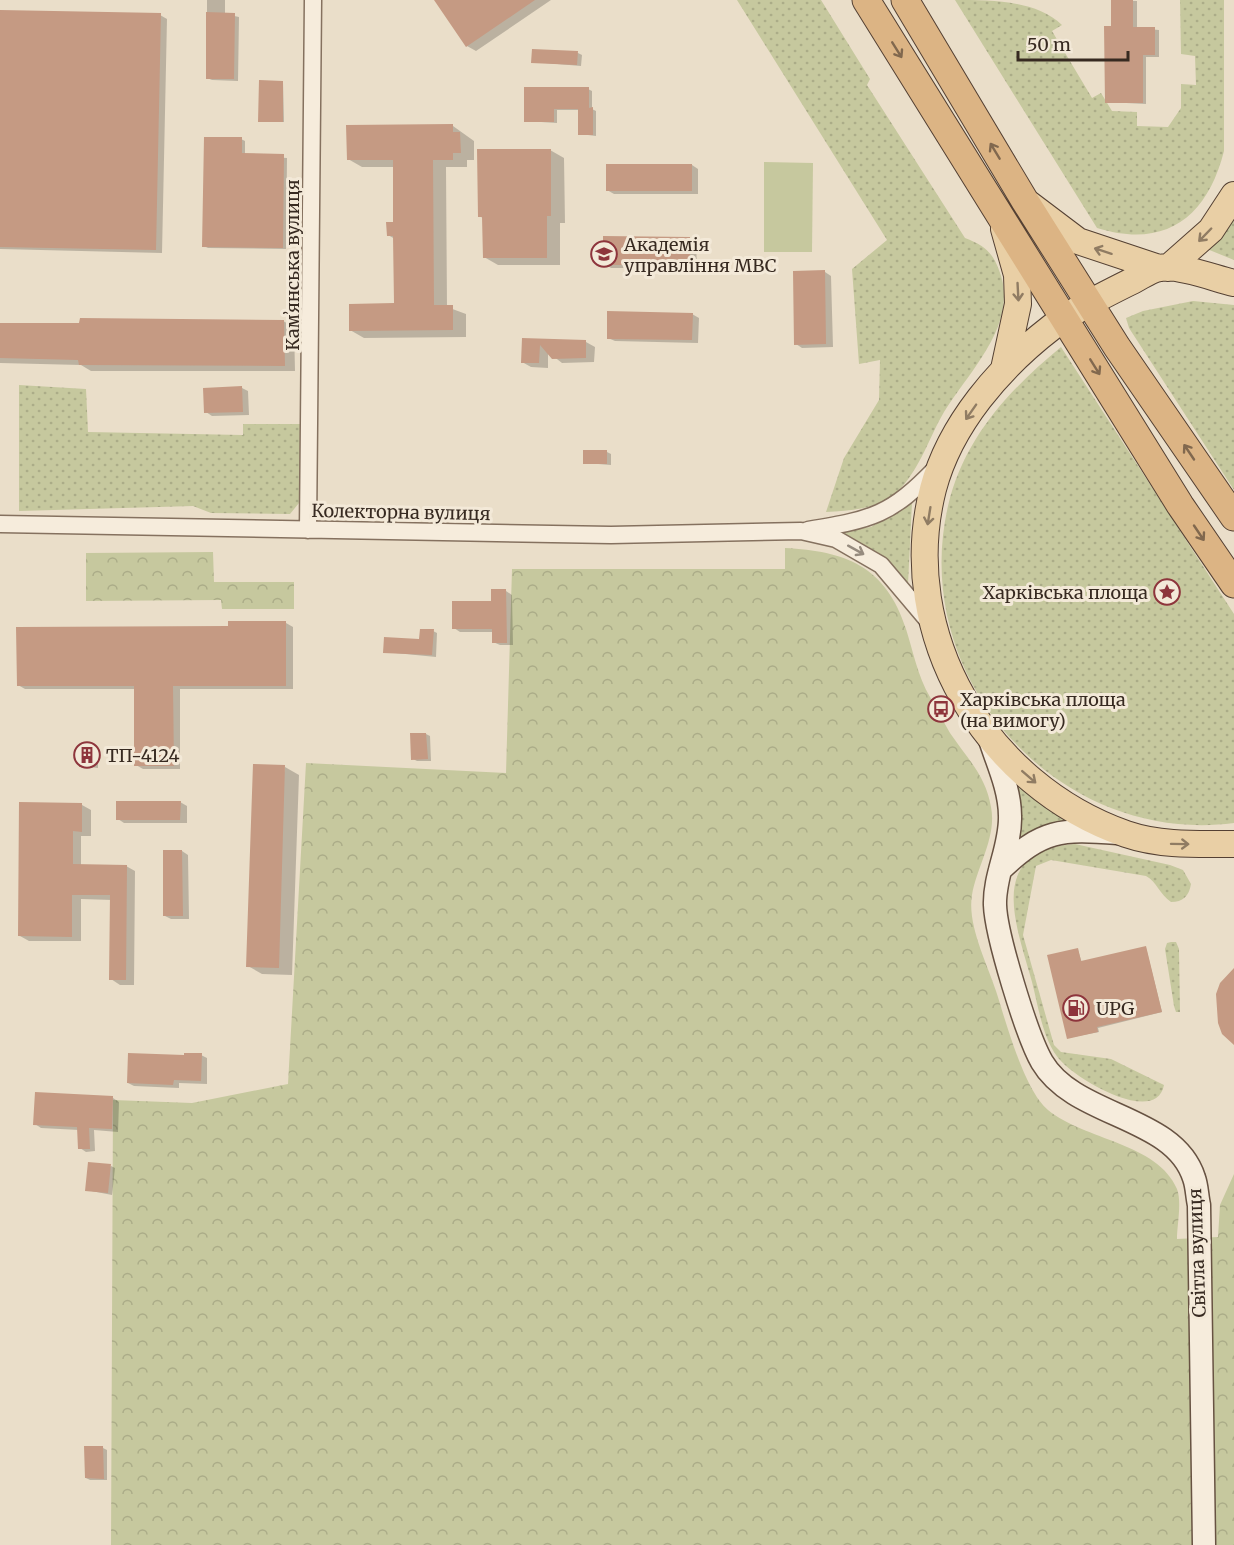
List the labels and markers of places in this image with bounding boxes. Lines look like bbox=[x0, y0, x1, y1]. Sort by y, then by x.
place label: Академія управління МВС bbox=[623, 233, 777, 277]
school or university icon: Академія управління МВС bbox=[589, 239, 619, 269]
place icon: Харківська площа bbox=[1152, 577, 1182, 607]
place label: Харківська площа bbox=[982, 581, 1148, 604]
place label: Харківська площа (на вимогу) bbox=[960, 688, 1126, 732]
bus stop icon: Харківська площа (на вимогу) bbox=[926, 694, 956, 724]
building icon: ТП-4124 bbox=[72, 740, 102, 770]
place label: ТП-4124 bbox=[106, 744, 180, 767]
fuel station icon: UPG bbox=[1061, 993, 1091, 1023]
place label: UPG bbox=[1096, 997, 1134, 1020]

